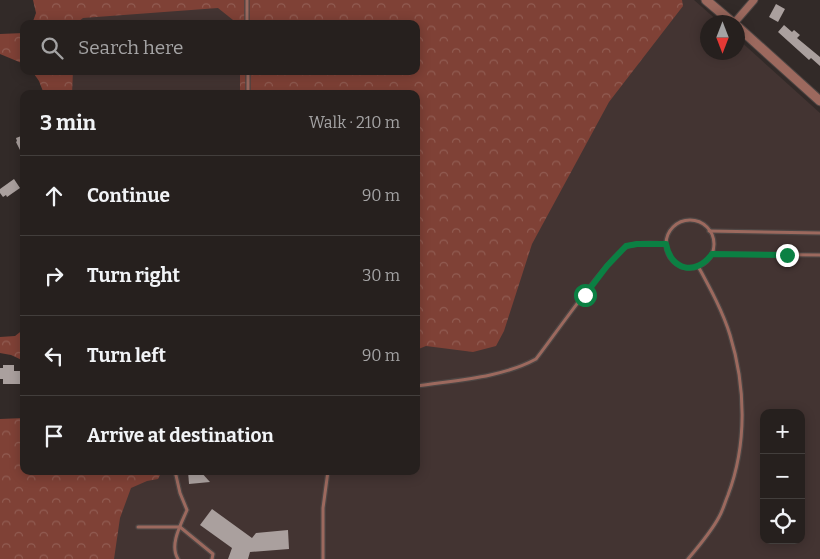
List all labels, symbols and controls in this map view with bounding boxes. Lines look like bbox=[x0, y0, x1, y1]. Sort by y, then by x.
north arrow bbox=[700, 15, 745, 60]
search box bbox=[20, 20, 420, 75]
icon: search bbox=[38, 34, 66, 62]
text: Search here bbox=[78, 36, 183, 59]
text: 3 min bbox=[40, 110, 96, 136]
text: Walk · 210 m bbox=[309, 113, 400, 132]
icon: ahead bbox=[40, 182, 68, 210]
text: Continue bbox=[87, 184, 170, 207]
text: 90 m bbox=[362, 186, 400, 205]
route end bbox=[776, 244, 799, 267]
icon: right bbox=[40, 262, 68, 290]
text: Turn right bbox=[87, 264, 180, 287]
text: 30 m bbox=[362, 266, 400, 285]
route start bbox=[574, 284, 597, 307]
icon: left bbox=[40, 342, 68, 370]
text: Turn left bbox=[87, 344, 166, 367]
text: 90 m bbox=[362, 346, 400, 365]
map controls bbox=[760, 409, 805, 544]
button: + bbox=[760, 409, 805, 454]
icon: arrive bbox=[40, 422, 68, 450]
text: Arrive at destination bbox=[87, 424, 274, 447]
button: − bbox=[760, 454, 805, 499]
button: locate bbox=[760, 499, 805, 544]

